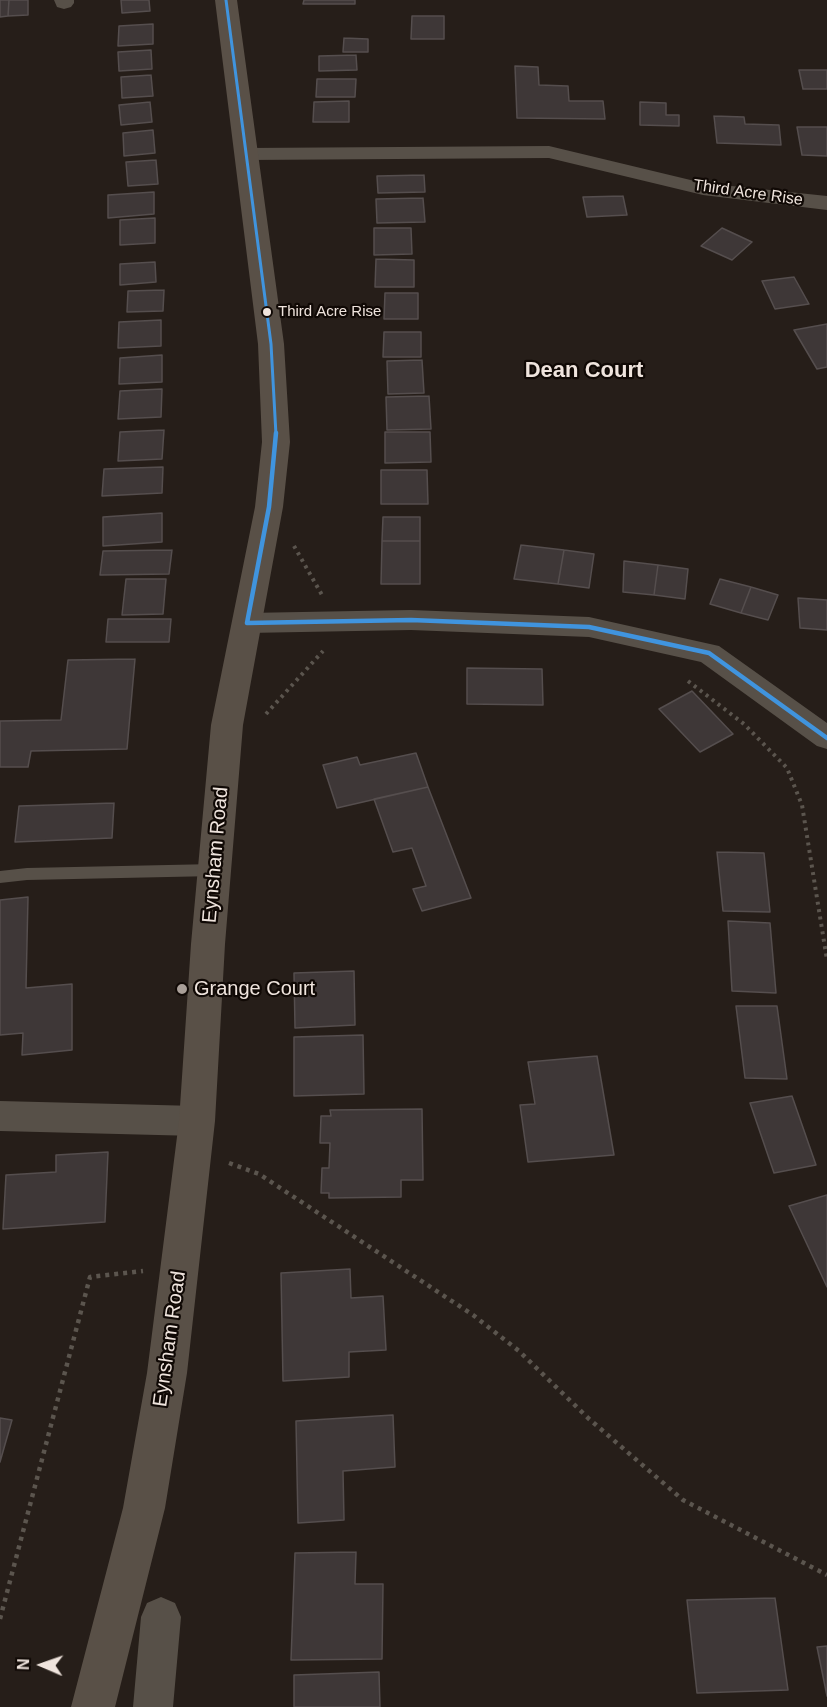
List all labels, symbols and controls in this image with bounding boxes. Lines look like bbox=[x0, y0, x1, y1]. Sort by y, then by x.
street label: Third Acre Rise bbox=[692, 176, 804, 210]
place label: Third Acre Rise bbox=[278, 303, 381, 321]
marker: Third Acre Rise bbox=[261, 306, 273, 318]
district label: Dean Court bbox=[525, 358, 643, 384]
street label: Eynsham Road bbox=[198, 786, 234, 924]
place label: Grange Court bbox=[194, 977, 315, 1001]
marker: Grange Court bbox=[175, 982, 189, 996]
street label: Eynsham Road bbox=[149, 1270, 191, 1408]
north arrow bbox=[12, 1635, 72, 1695]
text: N bbox=[15, 1658, 32, 1670]

